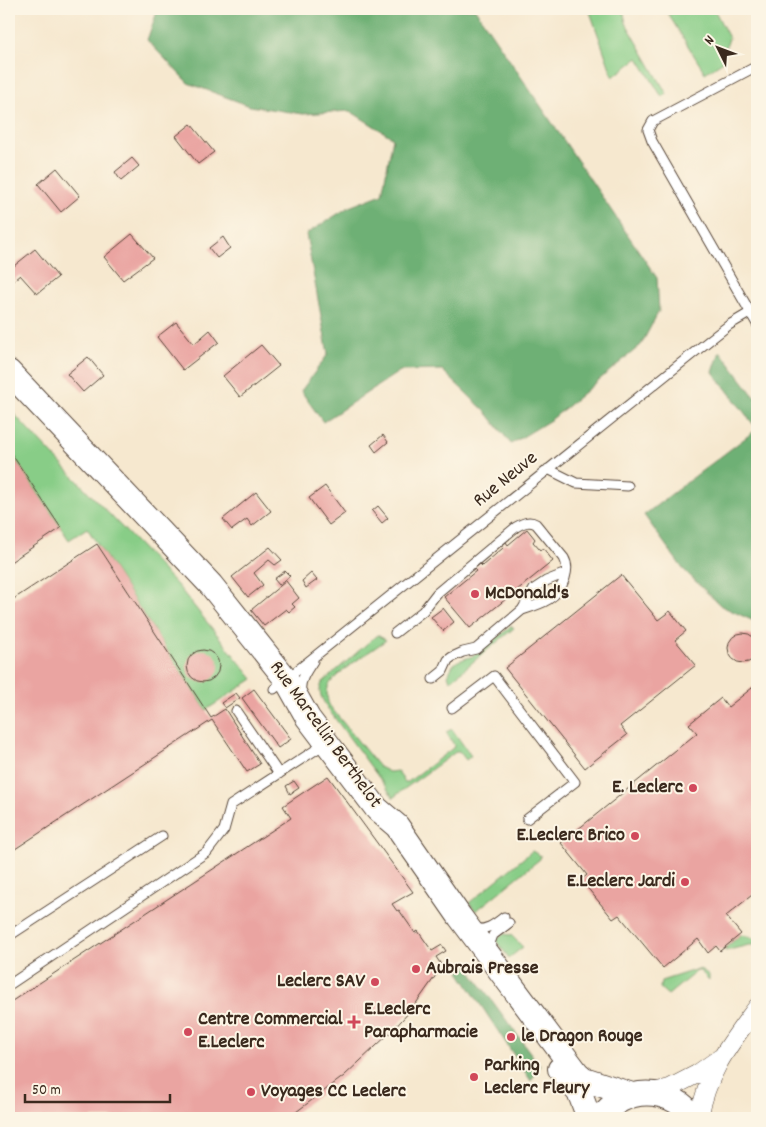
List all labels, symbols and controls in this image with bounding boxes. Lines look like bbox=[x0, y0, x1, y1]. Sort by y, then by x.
north arrow bbox=[694, 22, 744, 72]
text: N bbox=[700, 31, 720, 50]
street label: Rue Neuve bbox=[468, 445, 545, 515]
place label: McDonald's bbox=[485, 580, 569, 608]
marker: McDonald's bbox=[469, 588, 481, 600]
street label: Rue Marcellin Berthelot bbox=[262, 656, 388, 814]
place label: E. Leclerc bbox=[612, 774, 683, 802]
marker: E. Leclerc bbox=[687, 782, 699, 794]
place label: E.Leclerc Brico bbox=[516, 822, 625, 850]
marker: E.Leclerc Brico bbox=[629, 830, 641, 842]
place label: E.Leclerc Jardi bbox=[567, 868, 675, 896]
marker: E.Leclerc Jardi bbox=[679, 876, 691, 888]
place label: Aubrais Presse bbox=[426, 955, 539, 983]
marker: Aubrais Presse bbox=[410, 963, 422, 975]
place label: Leclerc SAV bbox=[277, 968, 365, 996]
marker: Leclerc SAV bbox=[369, 976, 381, 988]
place label: E.Leclerc Parapharmacie bbox=[364, 996, 478, 1047]
place label: Centre Commercial E.Leclerc bbox=[198, 1006, 343, 1057]
marker: E.Leclerc Parapharmacie bbox=[348, 1016, 360, 1028]
place label: le Dragon Rouge bbox=[521, 1023, 643, 1051]
marker: Centre Commercial E.Leclerc bbox=[182, 1026, 194, 1038]
marker: le Dragon Rouge bbox=[505, 1031, 517, 1043]
place label: Parking Leclerc Fleury bbox=[484, 1052, 590, 1103]
marker: Parking Leclerc Fleury bbox=[468, 1071, 480, 1083]
scale bar bbox=[25, 1072, 170, 1104]
place label: Voyages CC Leclerc bbox=[261, 1078, 406, 1106]
text: 50 m bbox=[32, 1080, 61, 1102]
marker: Voyages CC Leclerc bbox=[245, 1086, 257, 1098]

